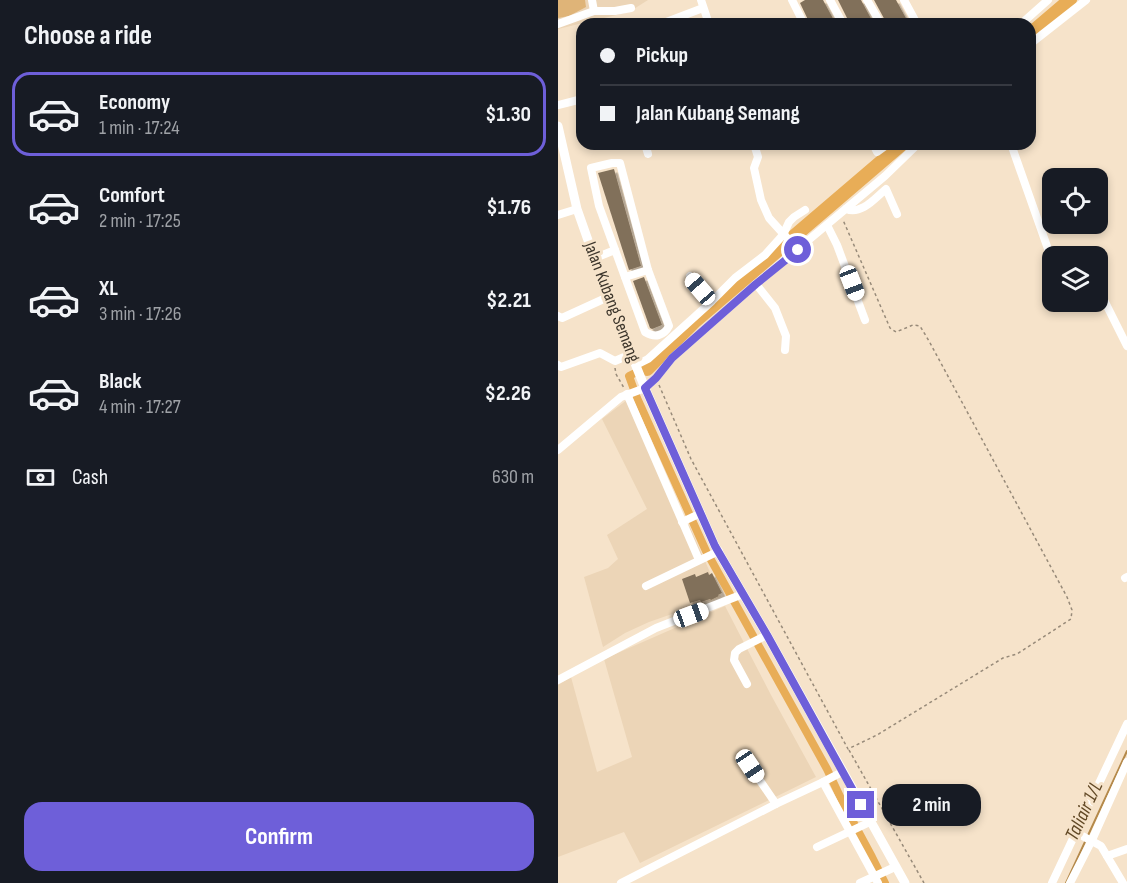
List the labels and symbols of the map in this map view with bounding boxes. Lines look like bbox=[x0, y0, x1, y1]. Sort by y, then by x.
route start bbox=[784, 236, 811, 263]
street label: Jalan Kubang Semang bbox=[579, 238, 645, 365]
car bbox=[837, 263, 867, 303]
car bbox=[681, 270, 719, 308]
car bbox=[671, 600, 711, 630]
car bbox=[732, 746, 768, 786]
water label: Taliair 1/L bbox=[1060, 777, 1108, 845]
callout: 2 min bbox=[882, 784, 981, 826]
route end bbox=[847, 791, 874, 818]

